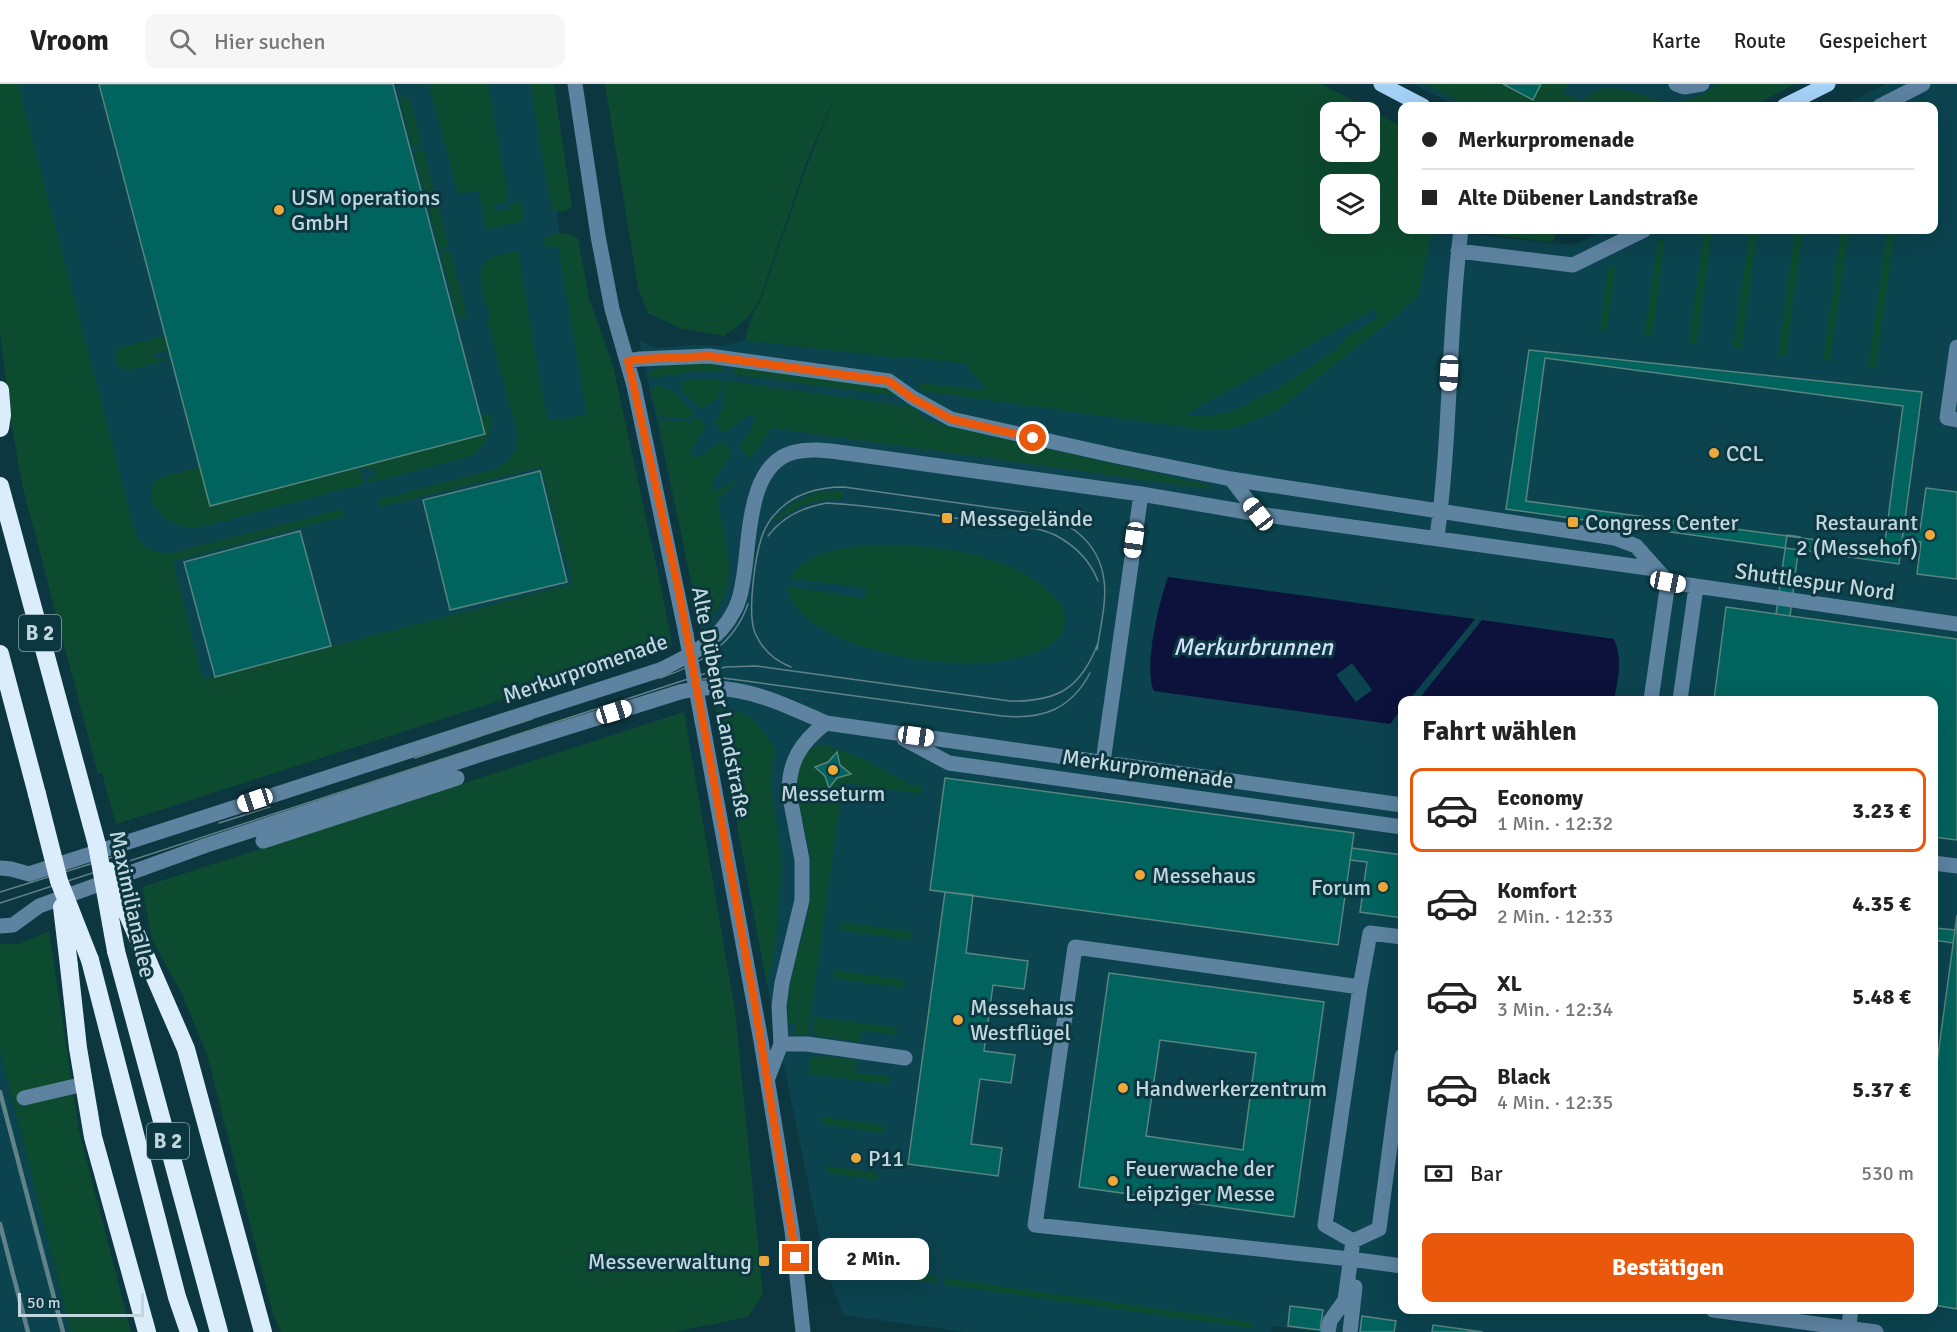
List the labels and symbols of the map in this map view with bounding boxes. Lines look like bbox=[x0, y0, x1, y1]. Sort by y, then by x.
place label: USM operations GmbH bbox=[291, 184, 440, 236]
marker: USM operations GmbH bbox=[272, 203, 286, 217]
car bbox=[1439, 355, 1459, 391]
route start bbox=[1019, 424, 1046, 451]
place label: CCL bbox=[1726, 440, 1764, 467]
marker: CCL bbox=[1707, 446, 1721, 460]
car bbox=[1240, 494, 1276, 534]
place label: Messegelände bbox=[959, 505, 1093, 532]
place label: Congress Center bbox=[1585, 509, 1739, 536]
place label: Restaurant 2 (Messehof) bbox=[1796, 509, 1918, 561]
marker: Messegelände bbox=[940, 511, 954, 525]
marker: Congress Center bbox=[1566, 515, 1580, 529]
car bbox=[1123, 521, 1145, 559]
marker: Restaurant 2 (Messehof) bbox=[1923, 528, 1937, 542]
street label: Shuttlespur Nord bbox=[1733, 557, 1897, 606]
car bbox=[1649, 570, 1687, 594]
street label: Alte Dübener Landstraße bbox=[686, 584, 757, 820]
road number: B 2 bbox=[19, 615, 61, 651]
street label: Merkurpromenade bbox=[499, 628, 671, 709]
water label: Merkurbrunnen bbox=[1173, 632, 1334, 662]
car bbox=[594, 698, 634, 726]
car bbox=[897, 725, 935, 747]
street label: Merkurpromenade bbox=[1061, 743, 1235, 794]
marker: Messeturm bbox=[826, 763, 840, 777]
place label: Messeturm bbox=[781, 780, 885, 807]
car bbox=[235, 786, 275, 814]
street label: Maximilianallee bbox=[104, 828, 161, 980]
place label: Messehaus bbox=[1152, 862, 1256, 889]
marker: Messehaus bbox=[1133, 868, 1147, 882]
place label: Forum bbox=[1311, 874, 1371, 901]
marker: Forum bbox=[1376, 880, 1390, 894]
place label: Messehaus Westflügel bbox=[970, 994, 1074, 1046]
marker: Messehaus Westflügel bbox=[951, 1013, 965, 1027]
place label: Handwerkerzentrum bbox=[1135, 1075, 1327, 1102]
marker: Handwerkerzentrum bbox=[1116, 1081, 1130, 1095]
road number: B 2 bbox=[147, 1123, 189, 1159]
place label: P11 bbox=[868, 1145, 904, 1172]
marker: P11 bbox=[849, 1151, 863, 1165]
place label: Feuerwache der Leipziger Messe bbox=[1125, 1155, 1275, 1207]
marker: Feuerwache der Leipziger Messe bbox=[1106, 1174, 1120, 1188]
callout: 2 Min. bbox=[817, 1237, 928, 1279]
route end bbox=[782, 1244, 809, 1271]
place label: Messeverwaltung bbox=[588, 1248, 752, 1275]
marker: Messeverwaltung bbox=[757, 1254, 771, 1268]
scale bar bbox=[18, 1290, 144, 1318]

